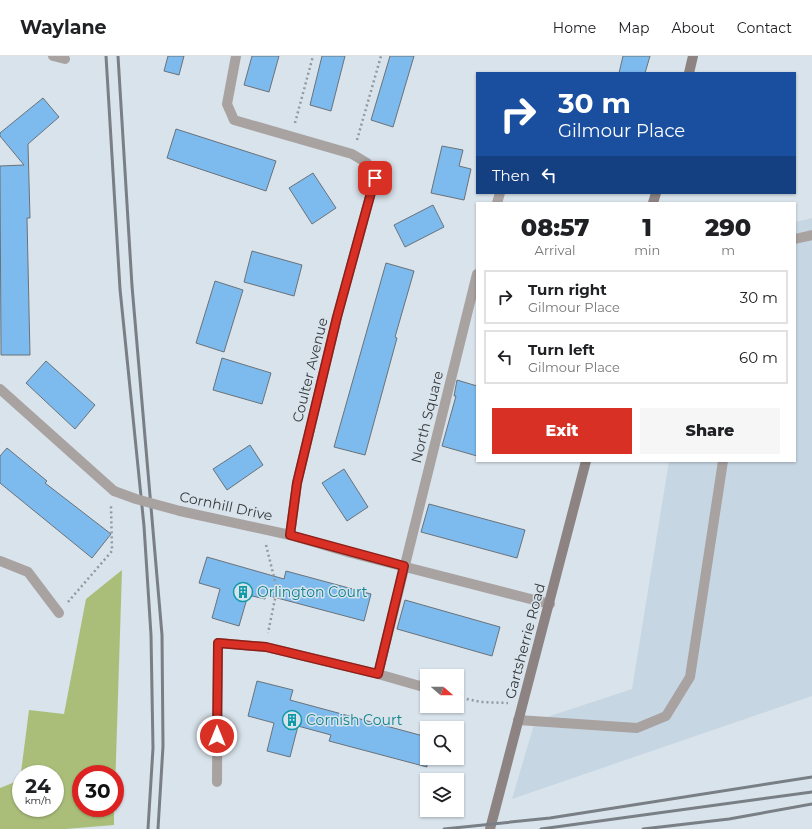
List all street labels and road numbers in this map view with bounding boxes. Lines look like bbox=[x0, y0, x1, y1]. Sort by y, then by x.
street label: Coulter Avenue bbox=[288, 316, 332, 424]
street label: North Square bbox=[407, 369, 447, 465]
street label: Cornhill Drive bbox=[178, 487, 274, 525]
street label: Gartsherrie Road bbox=[501, 581, 549, 701]

